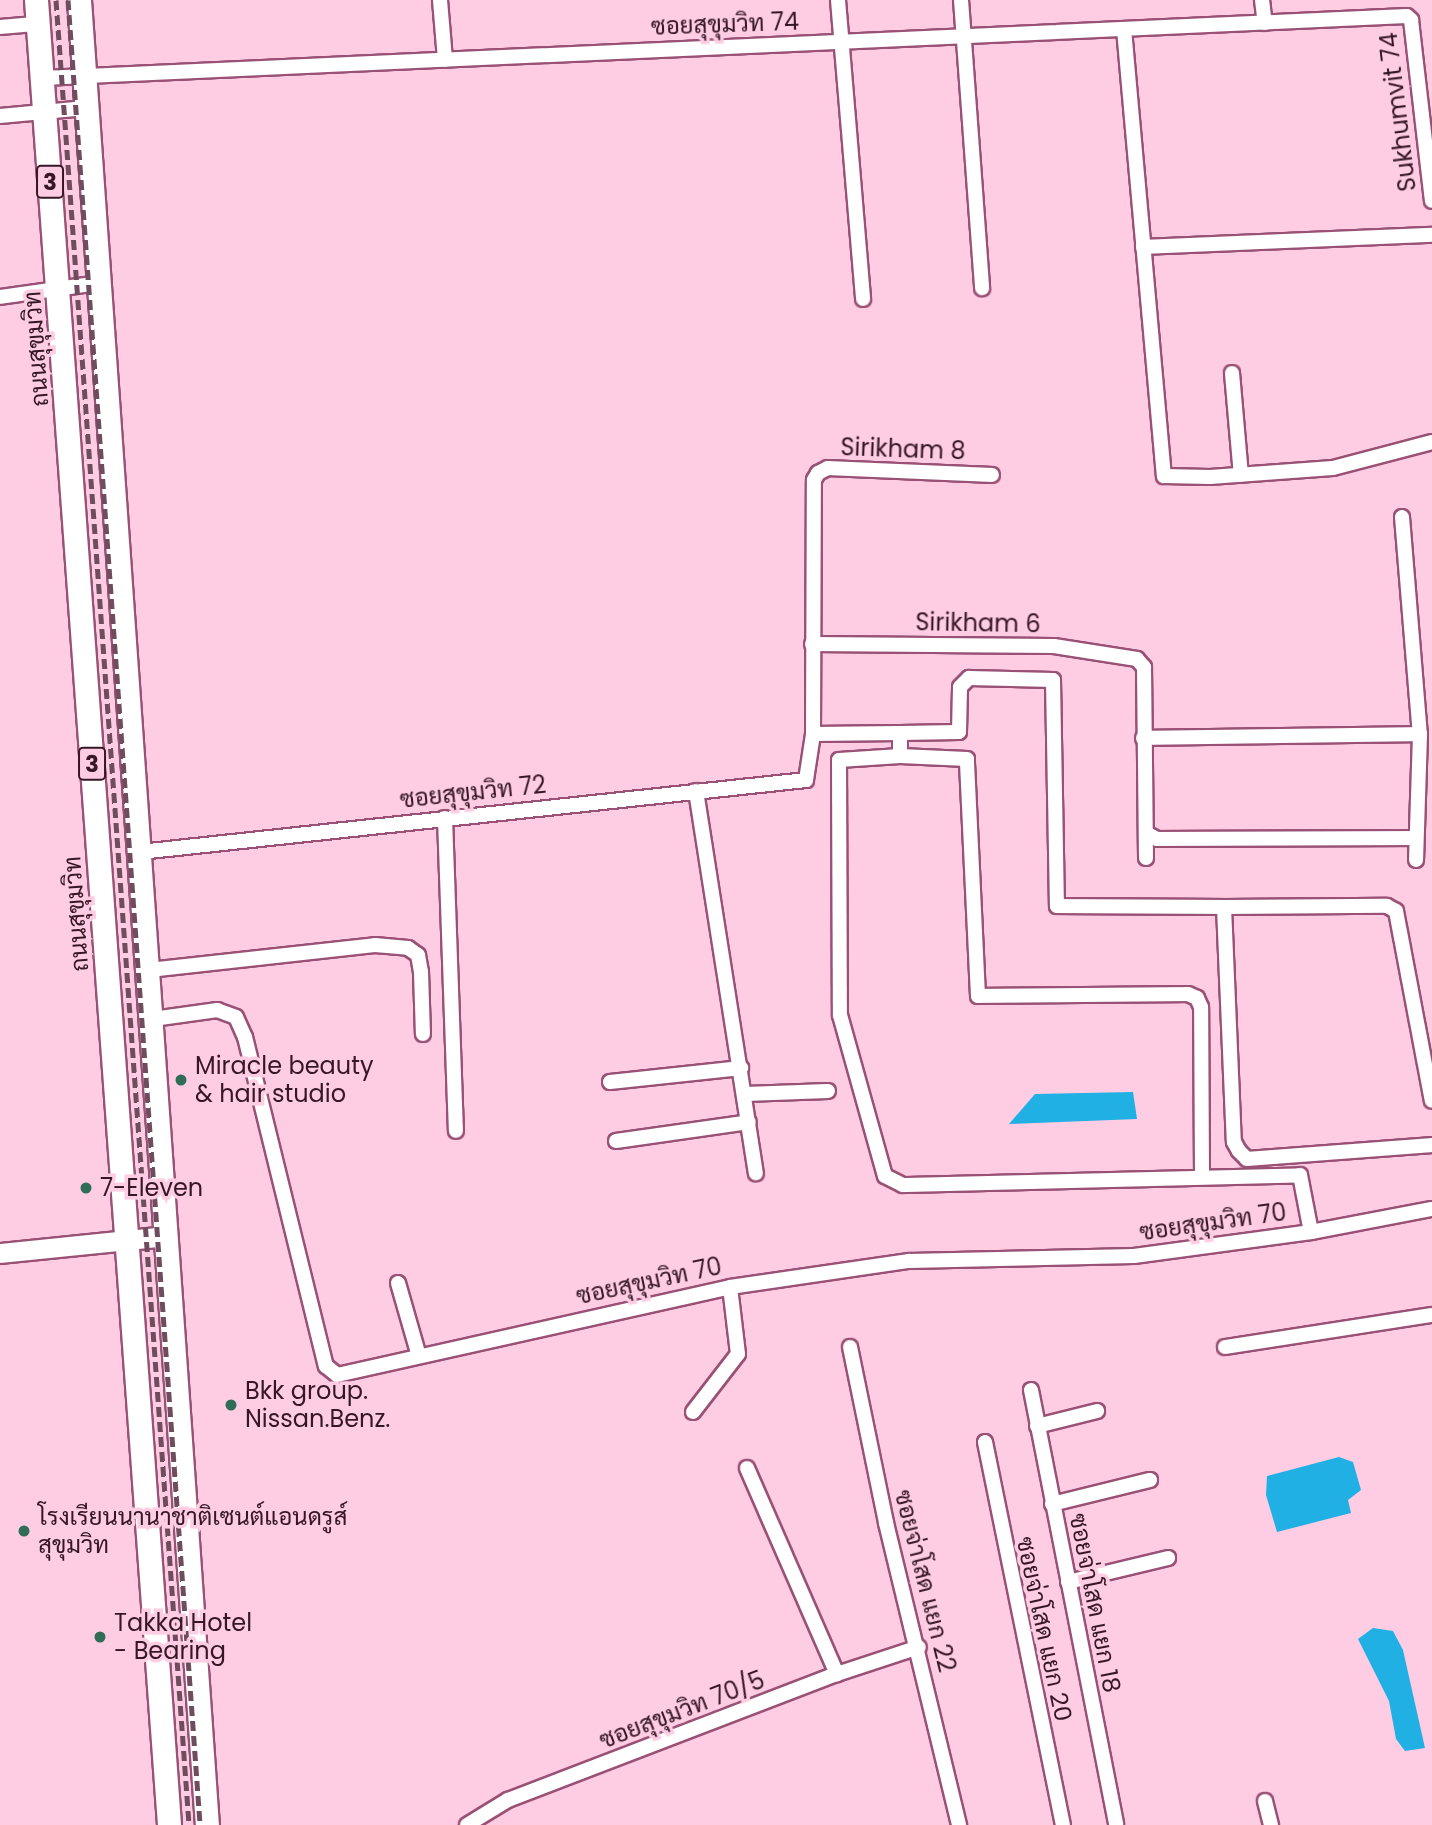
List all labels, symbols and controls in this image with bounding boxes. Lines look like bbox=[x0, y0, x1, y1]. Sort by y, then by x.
street label: ซอยสุขุมวิท 74 bbox=[650, 7, 800, 41]
street label: Sukhumvit 74 bbox=[1374, 31, 1422, 193]
road number: 3 bbox=[36, 162, 64, 202]
street label: ถนนสุขุมวิท bbox=[18, 290, 54, 408]
street label: Sirikham 8 bbox=[840, 432, 966, 466]
street label: Sirikham 6 bbox=[915, 608, 1041, 638]
road number: 3 bbox=[78, 744, 106, 784]
street label: ซอยสุขุมวิท 72 bbox=[398, 770, 548, 814]
street label: ถนนสุขุมวิท bbox=[58, 855, 94, 973]
place label: Miracle beauty & hair studio bbox=[195, 1052, 373, 1108]
marker: Miracle beauty & hair studio bbox=[173, 1072, 189, 1088]
place label: 7-Eleven bbox=[100, 1174, 203, 1202]
marker: 7-Eleven bbox=[78, 1180, 94, 1196]
street label: ซอยสุขุมวิท 70 bbox=[1138, 1197, 1288, 1247]
street label: ซอยสุขุมวิท 70 bbox=[574, 1252, 724, 1310]
place label: Bkk group. Nissan.Benz. bbox=[245, 1377, 390, 1433]
marker: Bkk group. Nissan.Benz. bbox=[223, 1397, 239, 1413]
street label: ซอยจ่าโสด แยก 22 bbox=[888, 1487, 962, 1675]
place label: โรงเรียนนานาชาติเซนต์แอนดรูส์ สุขุมวิท bbox=[38, 1503, 347, 1559]
street label: ซอยจ่าโสด แยก 18 bbox=[1064, 1511, 1126, 1695]
marker: โรงเรียนนานาชาติเซนต์แอนดรูส์ สุขุมวิท bbox=[16, 1523, 32, 1539]
street label: ซอยจ่าโสด แยก 20 bbox=[1010, 1534, 1078, 1724]
place label: Takka Hotel - Bearing bbox=[114, 1609, 252, 1665]
marker: Takka Hotel - Bearing bbox=[92, 1629, 108, 1645]
street label: ซอยสุขุมวิท 70/5 bbox=[595, 1665, 769, 1755]

